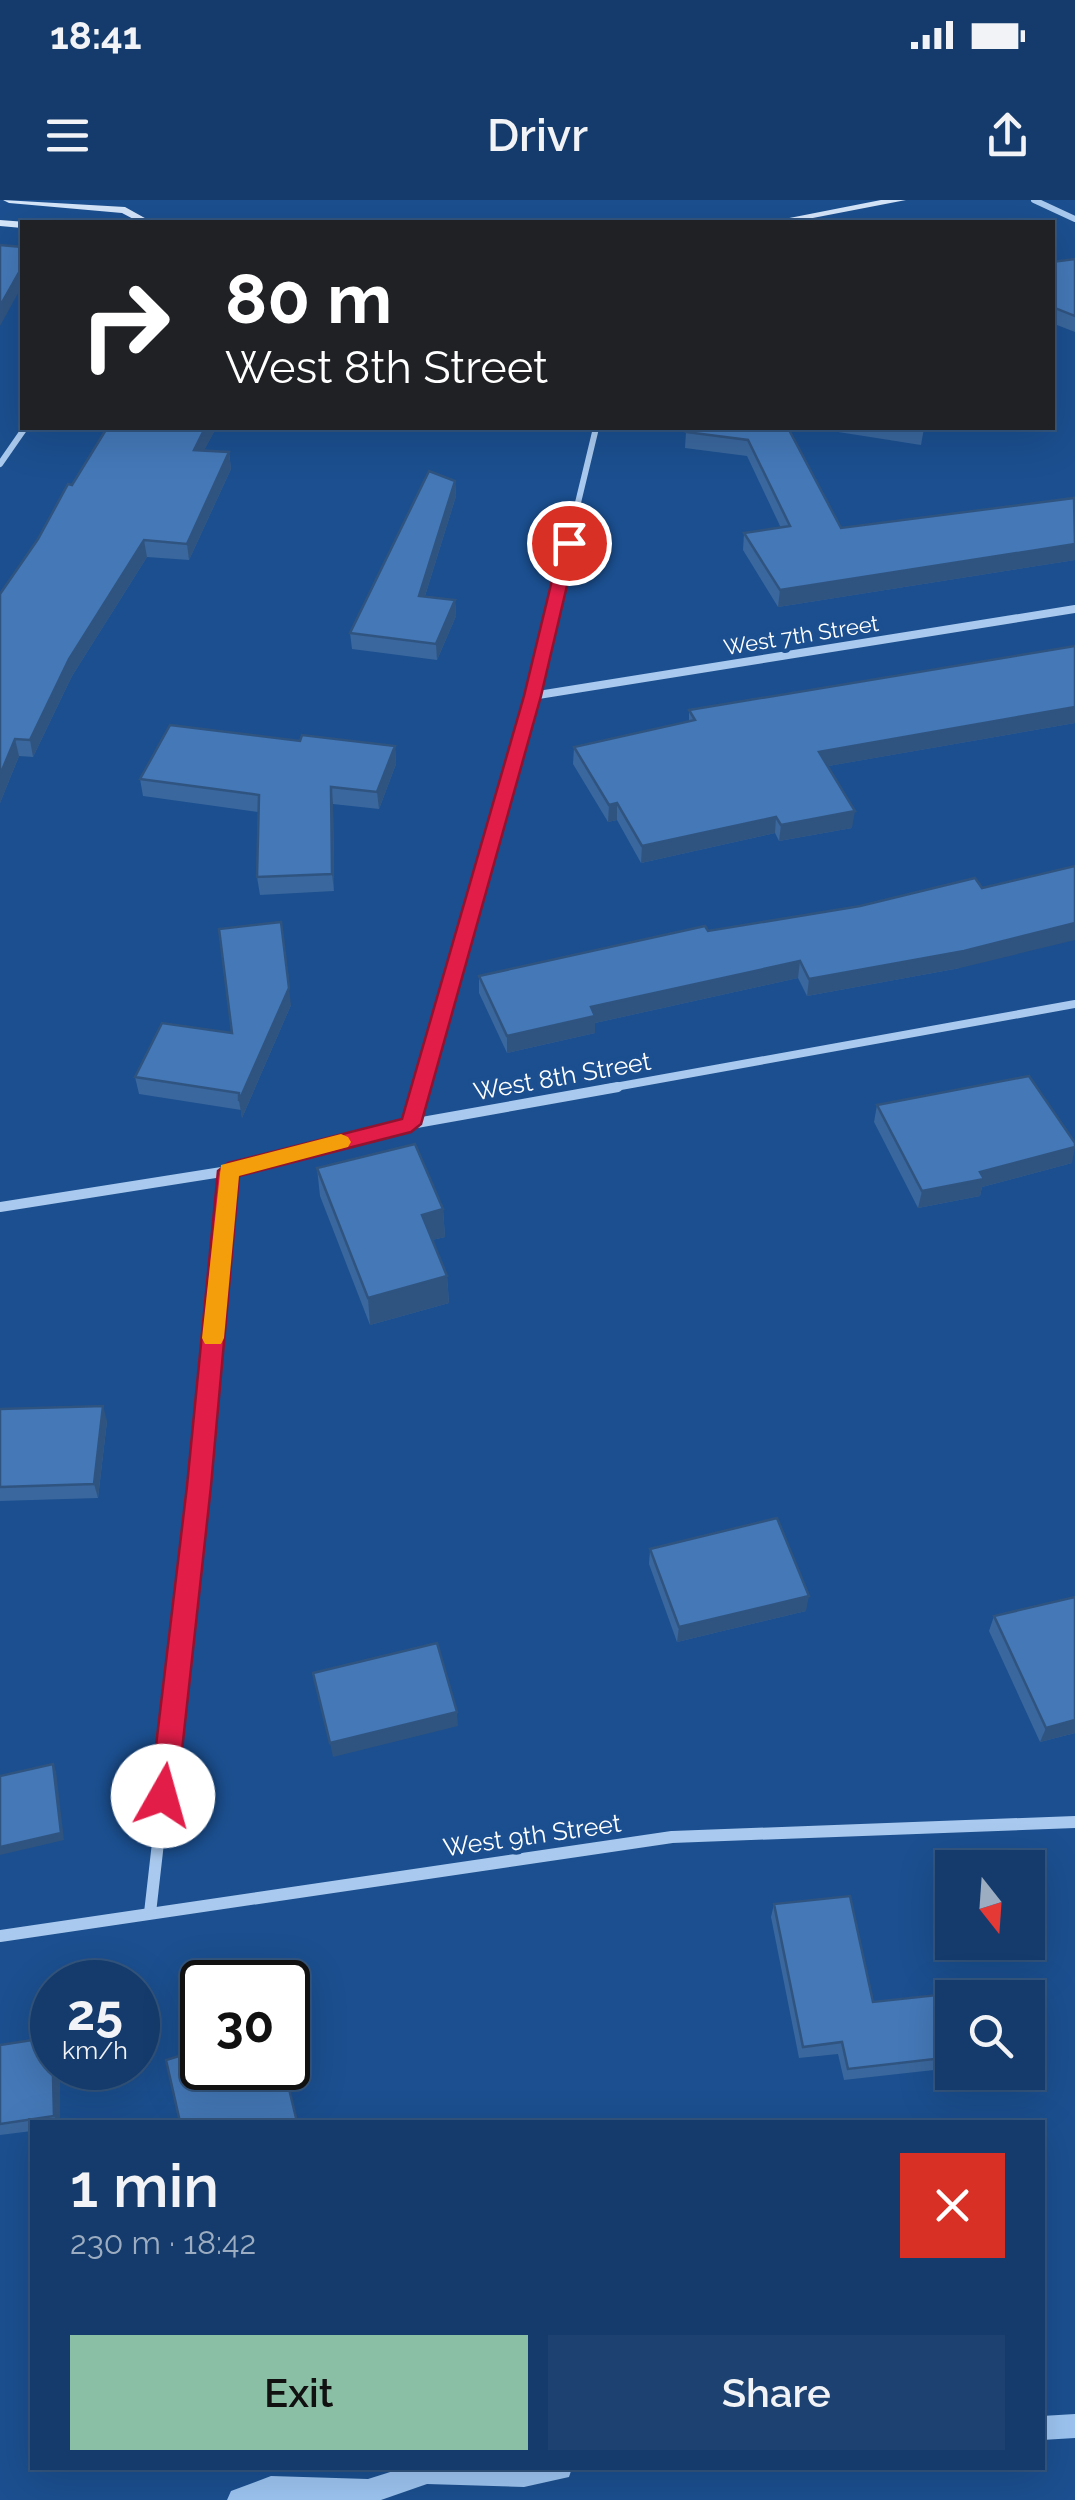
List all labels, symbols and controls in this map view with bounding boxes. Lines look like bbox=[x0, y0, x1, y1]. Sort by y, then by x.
text: 18:41 bbox=[50, 13, 142, 58]
icon: menu bbox=[40, 108, 95, 163]
icon: share bbox=[980, 108, 1035, 163]
text: Drivr bbox=[487, 109, 588, 162]
text: 80 m bbox=[225, 257, 392, 339]
icon: right bbox=[60, 260, 190, 390]
text: West 8th Street bbox=[225, 341, 548, 394]
pin bbox=[527, 501, 612, 586]
icon: arrive bbox=[542, 516, 597, 571]
street label: West 7th Street bbox=[722, 610, 881, 660]
street label: West 8th Street bbox=[471, 1046, 654, 1106]
position arrow bbox=[111, 1744, 215, 1848]
street label: West 9th Street bbox=[441, 1808, 623, 1862]
north arrow bbox=[935, 1850, 1045, 1960]
map controls bbox=[935, 1850, 1045, 2090]
speed limit sign: 30 bbox=[180, 1960, 310, 2090]
button: search bbox=[935, 1980, 1045, 2090]
text: 25 bbox=[67, 1983, 123, 2042]
text: km/h bbox=[62, 2035, 128, 2065]
text: 1 min bbox=[70, 2151, 219, 2221]
button: close bbox=[900, 2153, 1005, 2258]
text: 230 m · 18:42 bbox=[70, 2224, 256, 2261]
button: Exit bbox=[70, 2335, 528, 2450]
button: Share bbox=[548, 2335, 1005, 2450]

